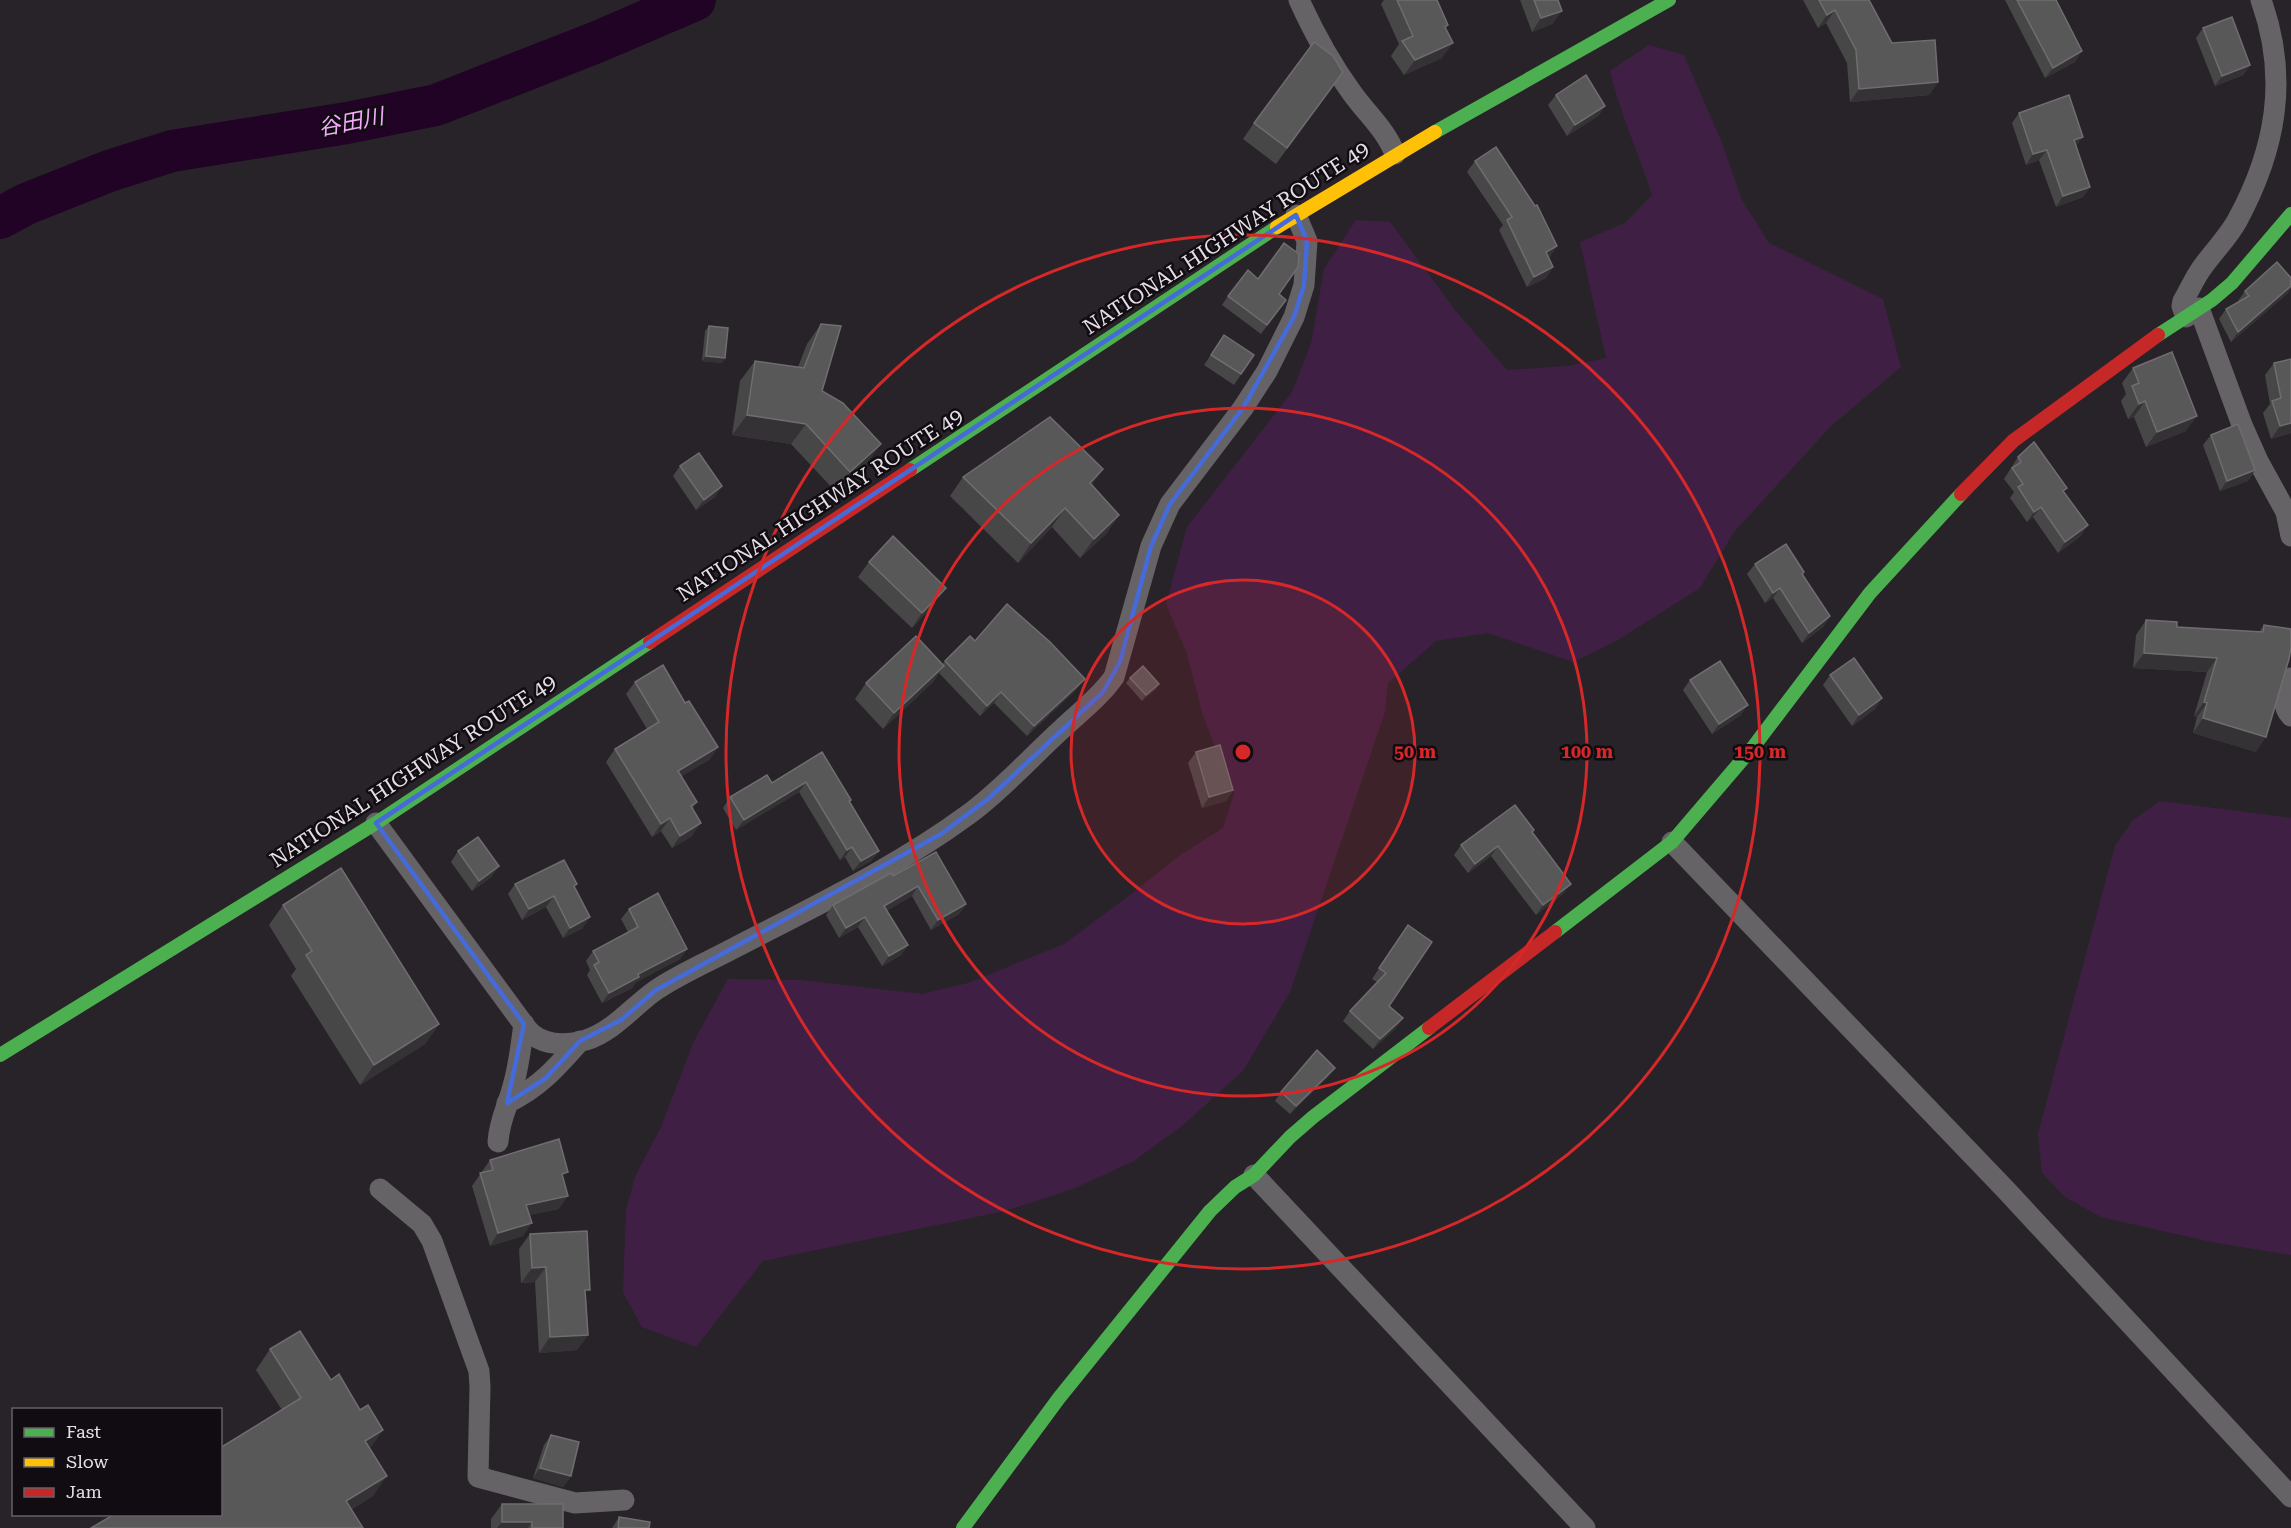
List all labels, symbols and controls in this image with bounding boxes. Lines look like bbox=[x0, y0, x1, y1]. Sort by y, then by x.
water label: 谷田川 bbox=[316, 103, 388, 141]
street label: NATIONAL HIGHWAY ROUTE 49 bbox=[1079, 136, 1373, 340]
street label: NATIONAL HIGHWAY ROUTE 49 bbox=[673, 403, 967, 607]
street label: NATIONAL HIGHWAY ROUTE 49 bbox=[266, 669, 560, 873]
text: 50 m bbox=[1394, 741, 1437, 762]
text: 100 m bbox=[1561, 741, 1614, 762]
text: 150 m bbox=[1734, 741, 1787, 762]
centre of rings bbox=[1233, 742, 1253, 762]
legend bbox=[12, 1408, 222, 1516]
text: Fast bbox=[66, 1421, 101, 1442]
text: Slow bbox=[66, 1451, 108, 1472]
text: Jam bbox=[66, 1481, 102, 1502]

